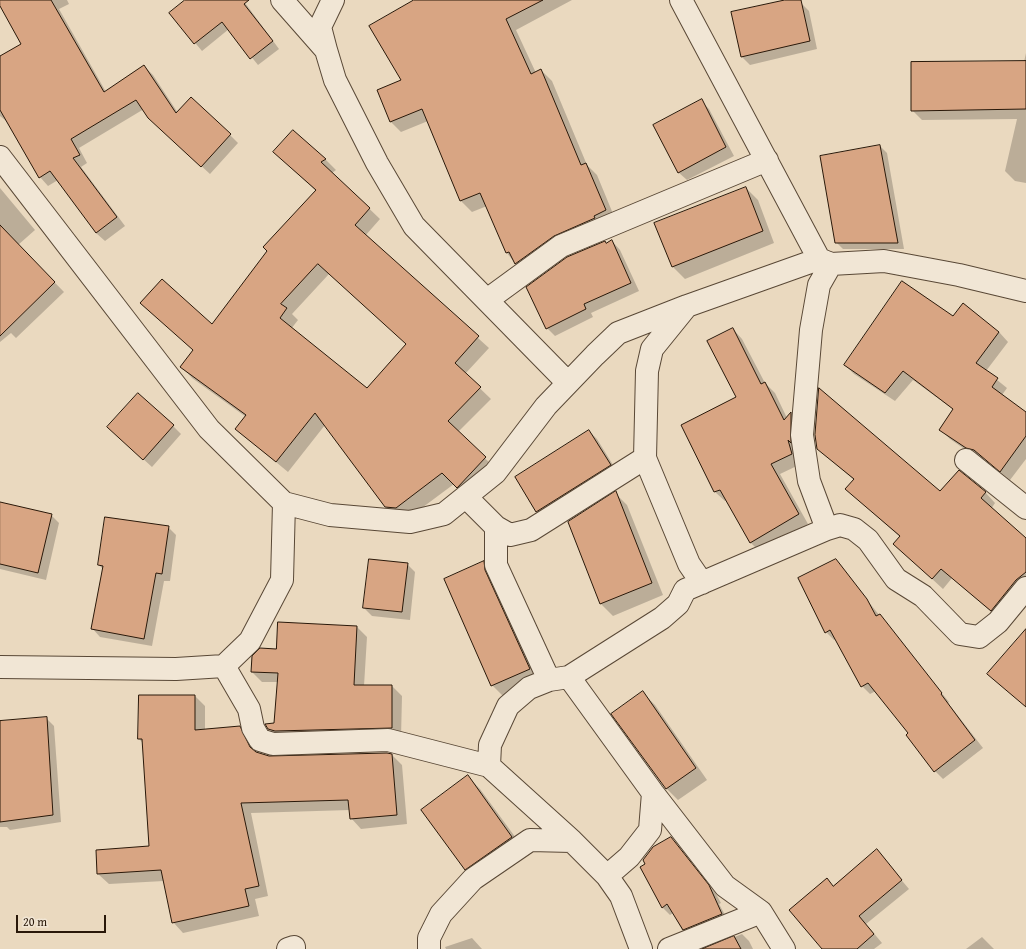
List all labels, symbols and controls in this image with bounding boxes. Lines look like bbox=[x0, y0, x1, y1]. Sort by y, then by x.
scale bar bbox=[18, 907, 108, 933]
text: 20 m bbox=[23, 913, 47, 930]

